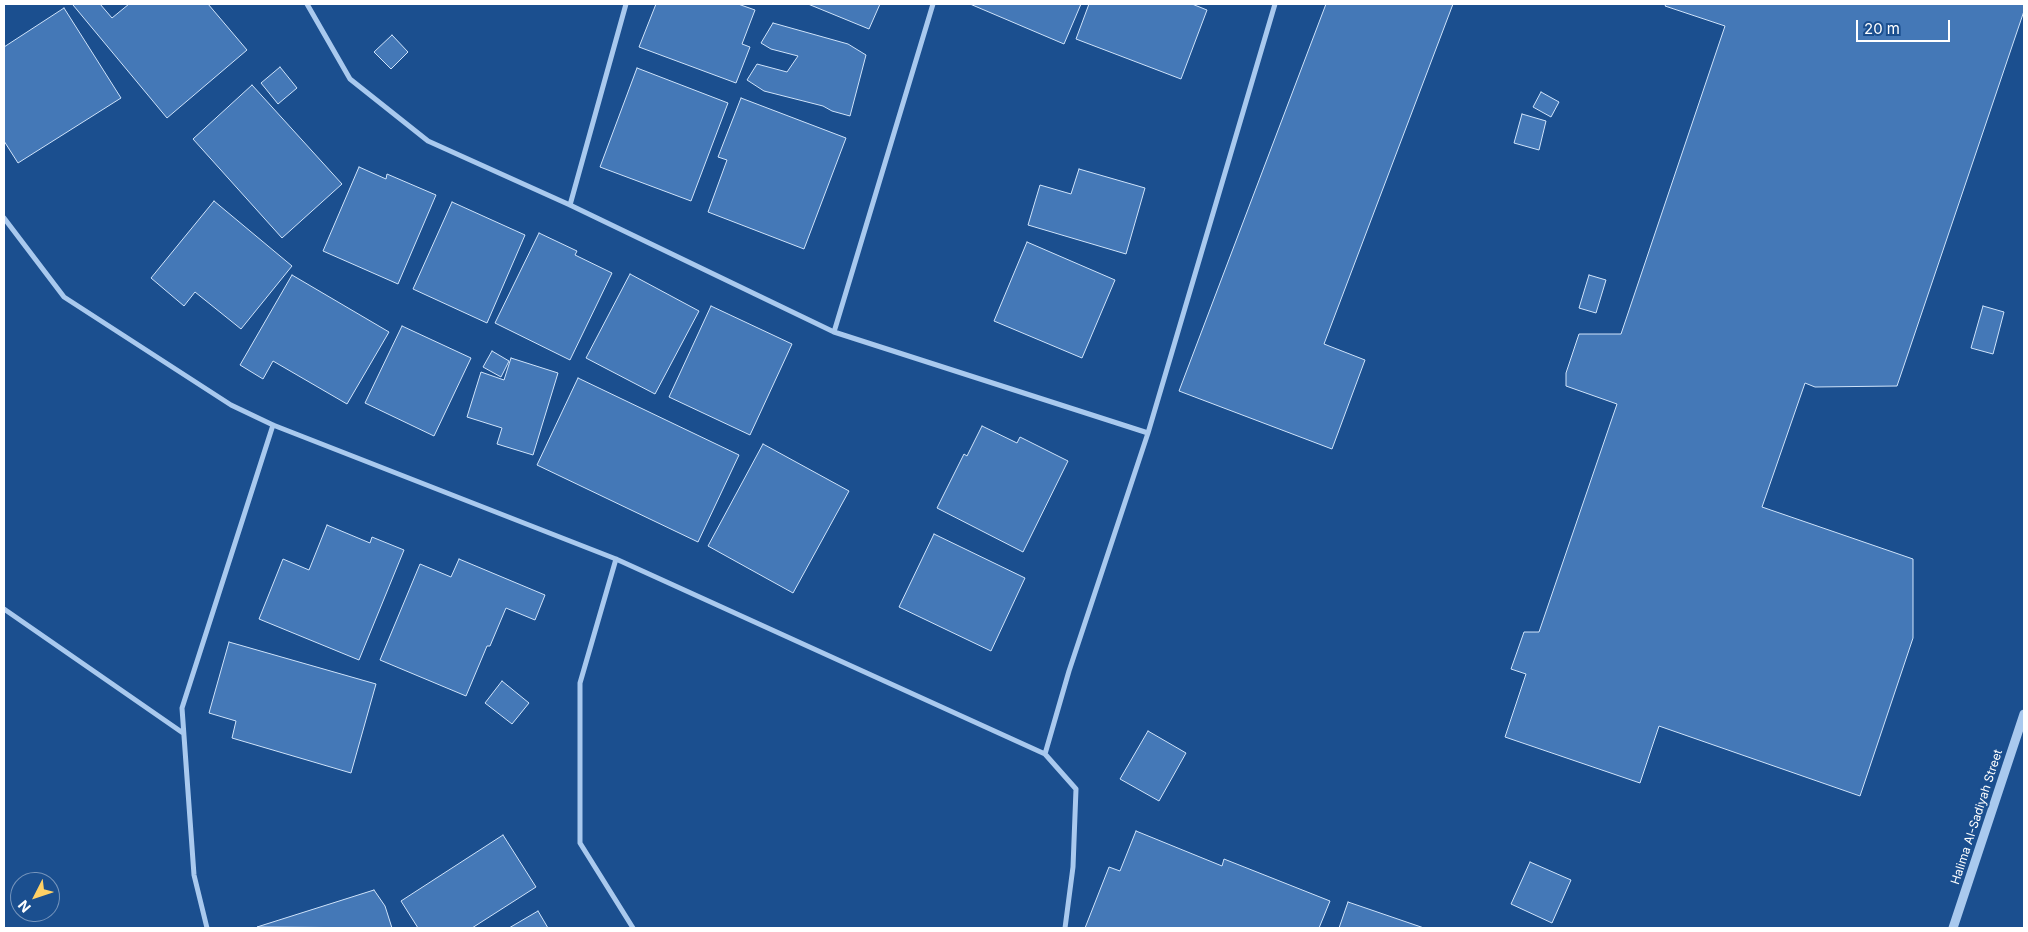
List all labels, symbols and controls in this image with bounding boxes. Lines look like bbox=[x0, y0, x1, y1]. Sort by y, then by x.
scale bar bbox=[1858, 10, 1952, 42]
text: 20 m bbox=[1864, 19, 1900, 38]
street label: Halima Al-Sadiyah Street bbox=[1948, 748, 2006, 886]
north arrow bbox=[10, 872, 60, 922]
text: N bbox=[14, 897, 34, 916]

